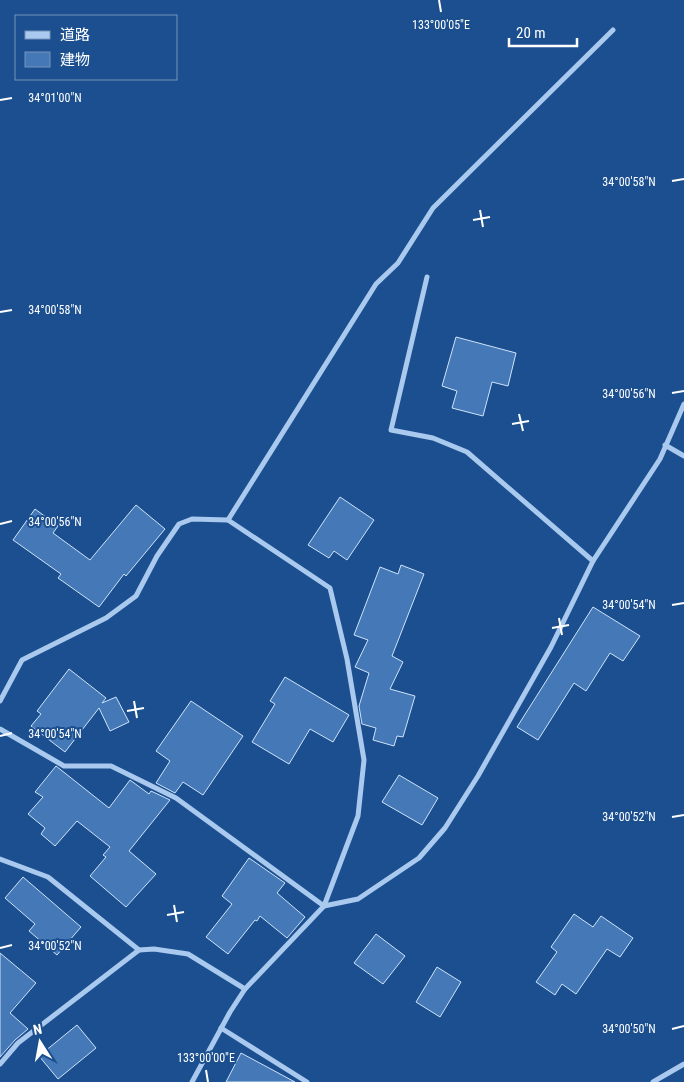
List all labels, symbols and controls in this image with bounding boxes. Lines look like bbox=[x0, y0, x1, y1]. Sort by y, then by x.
legend bbox=[15, 15, 178, 80]
scale bar bbox=[509, 15, 576, 47]
text: 133°00'05"E bbox=[412, 18, 470, 32]
text: 20 m bbox=[516, 24, 546, 42]
text: 道路 bbox=[60, 26, 90, 44]
text: 建物 bbox=[60, 51, 90, 69]
text: 34°01'00"N bbox=[28, 91, 82, 105]
text: 34°00'58"N bbox=[602, 175, 656, 189]
text: 34°00'58"N bbox=[28, 303, 82, 317]
text: 34°00'56"N bbox=[602, 387, 656, 401]
text: 34°00'56"N bbox=[28, 515, 82, 529]
text: 34°00'54"N bbox=[602, 598, 656, 612]
text: 34°00'54"N bbox=[28, 727, 82, 741]
text: 34°00'52"N bbox=[602, 810, 656, 824]
text: 34°00'52"N bbox=[28, 939, 82, 953]
north arrow bbox=[15, 1017, 65, 1067]
text: N bbox=[32, 1021, 43, 1038]
text: 34°00'50"N bbox=[602, 1022, 656, 1036]
text: 133°00'00"E bbox=[177, 1051, 235, 1065]

